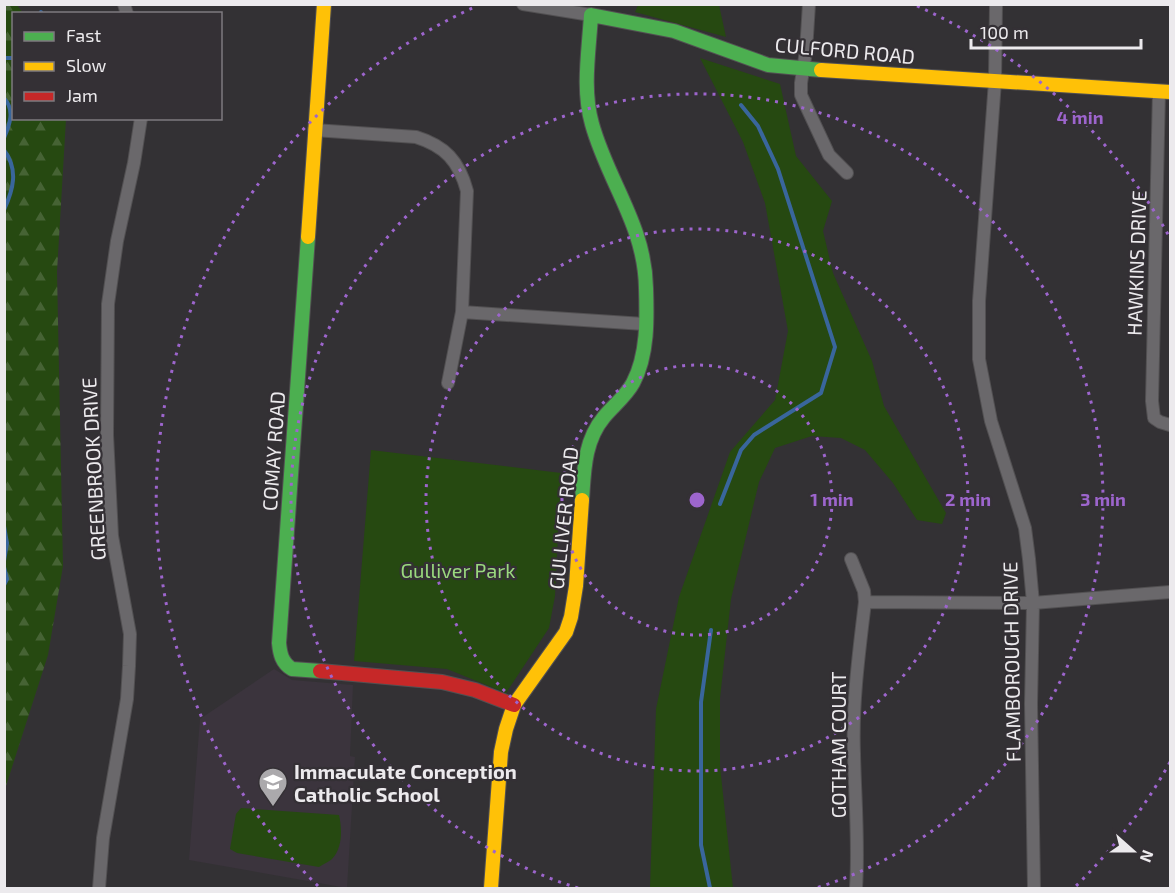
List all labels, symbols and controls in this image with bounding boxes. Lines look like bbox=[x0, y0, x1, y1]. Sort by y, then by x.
legend bbox=[12, 12, 222, 120]
scale bar bbox=[971, 12, 1140, 50]
text: 100 m bbox=[980, 21, 1029, 43]
text: Fast bbox=[66, 24, 101, 46]
street label: CULFORD ROAD bbox=[774, 32, 916, 68]
text: Slow bbox=[66, 54, 107, 76]
text: Jam bbox=[66, 84, 98, 106]
text: 4 min bbox=[1057, 106, 1104, 128]
street label: HAWKINS DRIVE bbox=[1121, 190, 1151, 336]
street label: GREENBROOK DRIVE bbox=[76, 377, 110, 561]
street label: COMAY ROAD bbox=[257, 390, 289, 512]
street label: GULLIVER ROAD bbox=[544, 446, 582, 590]
text: 1 min bbox=[810, 488, 854, 510]
text: 2 min bbox=[945, 488, 991, 510]
text: 3 min bbox=[1080, 488, 1126, 510]
centre of rings bbox=[687, 490, 707, 510]
park label: Gulliver Park bbox=[401, 558, 515, 582]
street label: FLAMBOROUGH DRIVE bbox=[997, 562, 1025, 762]
street label: GOTHAM COURT bbox=[826, 671, 850, 818]
place label: Immaculate Conception Catholic School bbox=[294, 759, 517, 806]
school or university icon: Immaculate Conception Catholic School bbox=[257, 766, 289, 808]
north arrow bbox=[1103, 821, 1163, 881]
text: N bbox=[1137, 848, 1158, 865]

